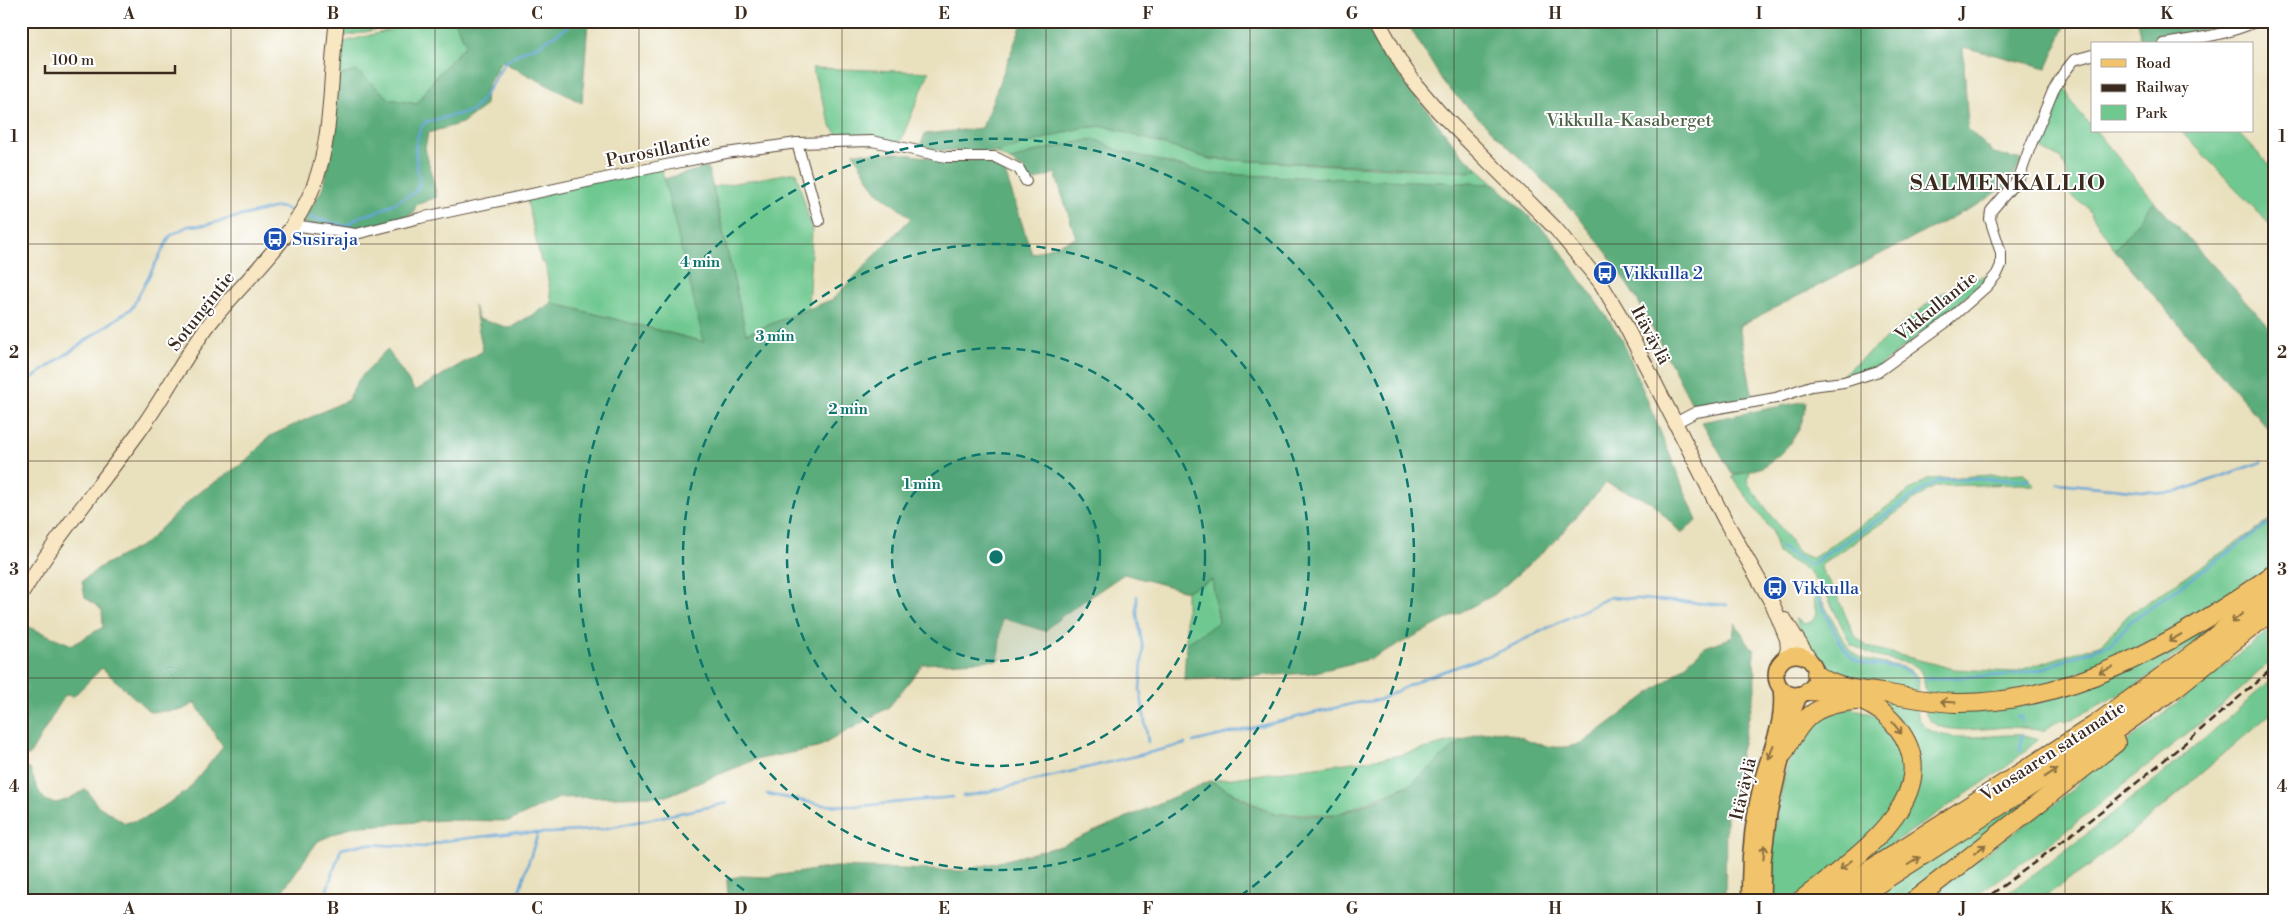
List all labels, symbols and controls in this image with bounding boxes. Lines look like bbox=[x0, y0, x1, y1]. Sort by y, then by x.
text: A bbox=[122, 4, 135, 24]
text: B bbox=[327, 4, 339, 24]
text: C bbox=[531, 4, 543, 24]
text: D bbox=[735, 4, 748, 24]
text: E bbox=[938, 4, 950, 24]
text: F bbox=[1142, 4, 1154, 24]
text: G bbox=[1346, 4, 1359, 24]
text: H bbox=[1548, 4, 1562, 24]
text: I bbox=[1756, 4, 1762, 24]
text: J bbox=[1958, 4, 1966, 24]
text: K bbox=[2161, 4, 2175, 24]
scale bar bbox=[45, 42, 175, 74]
legend bbox=[2091, 42, 2254, 132]
text: 100 m bbox=[52, 51, 94, 70]
text: Road bbox=[2136, 54, 2171, 73]
text: Railway bbox=[2136, 78, 2190, 97]
text: Park bbox=[2136, 104, 2168, 123]
park label: Vikkulla-Kasaberget bbox=[1545, 109, 1712, 132]
text: 1 bbox=[10, 127, 18, 147]
text: 1 bbox=[2278, 127, 2286, 147]
street label: Purosillantie bbox=[604, 128, 712, 173]
district label: SALMENKALLIO bbox=[1910, 170, 2106, 197]
bus stop icon: Susiraja bbox=[262, 226, 288, 252]
place label: Susiraja bbox=[292, 228, 359, 251]
text: 4 min bbox=[680, 253, 721, 272]
bus stop icon: Vikkulla 2 bbox=[1592, 260, 1618, 286]
place label: Vikkulla 2 bbox=[1621, 262, 1703, 285]
street label: Vikkullantie bbox=[1890, 266, 1982, 347]
street label: Sotungintie bbox=[163, 267, 240, 356]
street label: Itäväylä bbox=[1625, 302, 1676, 369]
text: 3 min bbox=[755, 327, 795, 346]
text: 2 bbox=[9, 343, 19, 363]
text: 2 bbox=[2277, 343, 2287, 363]
text: 2 min bbox=[828, 400, 868, 419]
text: 1 min bbox=[903, 475, 941, 494]
centre of rings bbox=[987, 548, 1005, 566]
text: 3 bbox=[9, 560, 19, 580]
text: 3 bbox=[2277, 560, 2287, 580]
bus stop icon: Vikkulla bbox=[1762, 575, 1788, 601]
place label: Vikkulla bbox=[1791, 577, 1860, 600]
one-way arrow bbox=[2231, 613, 2244, 624]
one-way arrow bbox=[2169, 633, 2183, 643]
one-way arrow bbox=[2098, 666, 2114, 675]
street label: Vuosaaren satamatie bbox=[1975, 696, 2130, 808]
one-way arrow bbox=[1940, 697, 1956, 707]
one-way arrow bbox=[1891, 721, 1902, 734]
one-way arrow bbox=[1766, 744, 1775, 759]
street label: Itäväylä bbox=[1725, 755, 1762, 823]
one-way arrow bbox=[2044, 768, 2058, 778]
text: 4 bbox=[9, 777, 20, 797]
text: 4 bbox=[2277, 777, 2288, 797]
one-way arrow bbox=[1759, 844, 1769, 860]
one-way arrow bbox=[1973, 844, 1986, 855]
one-way arrow bbox=[1907, 855, 1921, 865]
one-way arrow bbox=[1839, 859, 1852, 870]
text: A bbox=[122, 899, 135, 919]
text: B bbox=[327, 899, 339, 919]
text: C bbox=[531, 899, 543, 919]
text: D bbox=[735, 899, 748, 919]
text: E bbox=[938, 899, 950, 919]
text: F bbox=[1142, 899, 1154, 919]
text: G bbox=[1346, 899, 1359, 919]
text: H bbox=[1548, 899, 1562, 919]
text: I bbox=[1756, 899, 1762, 919]
text: J bbox=[1958, 899, 1966, 919]
text: K bbox=[2161, 899, 2175, 919]

